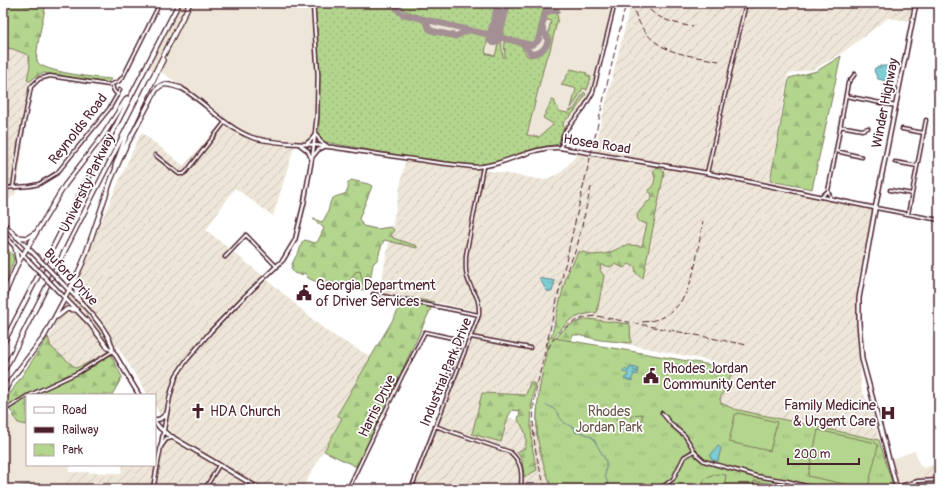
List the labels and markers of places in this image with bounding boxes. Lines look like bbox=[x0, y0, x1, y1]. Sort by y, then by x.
place label: Georgia Department of Driver Services bbox=[316, 277, 436, 310]
public building icon: Georgia Department of Driver Services bbox=[295, 284, 313, 302]
place label: Rhodes Jordan Community Center bbox=[663, 360, 776, 393]
public building icon: Rhodes Jordan Community Center bbox=[642, 367, 660, 385]
place label: Family Medicine & Urgent Care bbox=[784, 397, 876, 430]
church icon: HDA Church bbox=[189, 402, 207, 420]
place label: HDA Church bbox=[210, 403, 281, 420]
hospital icon: Family Medicine & Urgent Care bbox=[879, 404, 897, 422]

